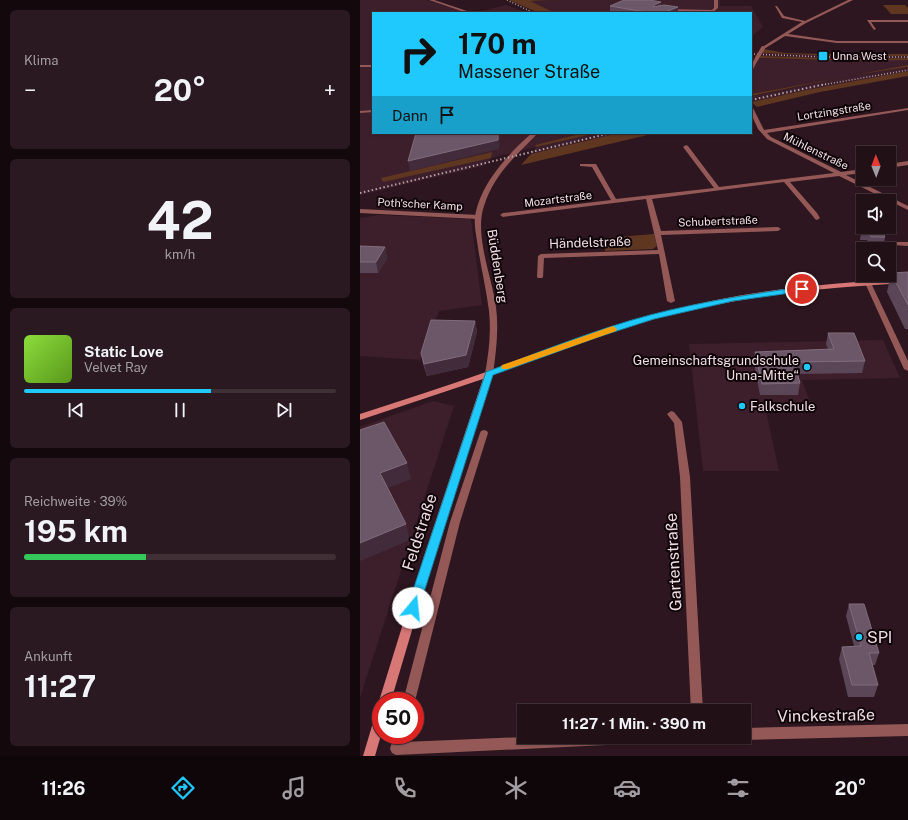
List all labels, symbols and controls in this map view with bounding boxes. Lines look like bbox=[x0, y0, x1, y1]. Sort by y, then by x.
text: 170 m bbox=[458, 27, 537, 60]
icon: right bbox=[392, 28, 444, 80]
marker: Unna West bbox=[817, 50, 829, 62]
place label: Unna West bbox=[832, 50, 887, 62]
text: Klima bbox=[24, 53, 58, 68]
text: Massener Straße bbox=[458, 61, 600, 82]
text: 20° bbox=[154, 72, 206, 108]
text: − bbox=[24, 77, 36, 103]
text: + bbox=[324, 77, 336, 103]
street label: Lortzingstraße bbox=[796, 99, 872, 123]
icon: arrive bbox=[436, 104, 458, 126]
text: Dann bbox=[392, 107, 428, 124]
street label: Mühlenstraße bbox=[782, 130, 850, 172]
north arrow bbox=[856, 146, 896, 186]
map controls bbox=[856, 146, 896, 282]
street label: Mozartstraße bbox=[523, 189, 593, 209]
text: 42 bbox=[146, 190, 214, 251]
button: sound bbox=[856, 194, 896, 234]
street label: Poth'scher Kamp bbox=[377, 196, 463, 212]
street label: Schubertstraße bbox=[678, 214, 758, 228]
street label: Büddenberg bbox=[484, 228, 511, 304]
street label: Händelstraße bbox=[549, 234, 631, 251]
button: search bbox=[856, 242, 896, 282]
text: km/h bbox=[165, 247, 195, 262]
pin bbox=[785, 272, 819, 306]
icon: arrive bbox=[791, 278, 813, 300]
text: Static Love bbox=[84, 343, 164, 360]
place label: Gemeinschaftsgrundschule Unna-Mitte“ bbox=[633, 353, 799, 383]
text: Velvet Ray bbox=[84, 360, 148, 375]
marker: Gemeinschaftsgrundschule Unna-Mitte“ bbox=[802, 362, 812, 372]
icon: previous bbox=[65, 399, 87, 421]
icon: pause bbox=[169, 399, 191, 421]
icon: next bbox=[273, 399, 295, 421]
place label: Falkschule bbox=[750, 399, 815, 414]
marker: Falkschule bbox=[737, 401, 747, 411]
street label: Feldstraße bbox=[398, 491, 441, 573]
text: Reichweite · 39% bbox=[24, 494, 127, 509]
street label: Gartenstraße bbox=[661, 512, 686, 612]
text: 195 km bbox=[24, 513, 128, 549]
position arrow bbox=[392, 587, 434, 629]
place label: SPI bbox=[867, 628, 892, 647]
marker: SPI bbox=[854, 632, 864, 642]
text: Ankunft bbox=[24, 649, 73, 664]
text: 11:27 bbox=[24, 668, 96, 704]
speed limit sign: 50 bbox=[372, 692, 424, 744]
street label: Vinckestraße bbox=[777, 705, 875, 726]
text: 11:27 · 1 Min. · 390 m bbox=[562, 715, 706, 732]
icon: directions bbox=[169, 774, 197, 802]
icon: music bbox=[280, 774, 308, 802]
icon: phone bbox=[391, 774, 419, 802]
icon: climate bbox=[502, 774, 530, 802]
icon: car bbox=[613, 774, 641, 802]
icon: filters bbox=[724, 774, 752, 802]
text: 11:26 bbox=[42, 778, 85, 799]
text: 20° bbox=[835, 778, 866, 799]

